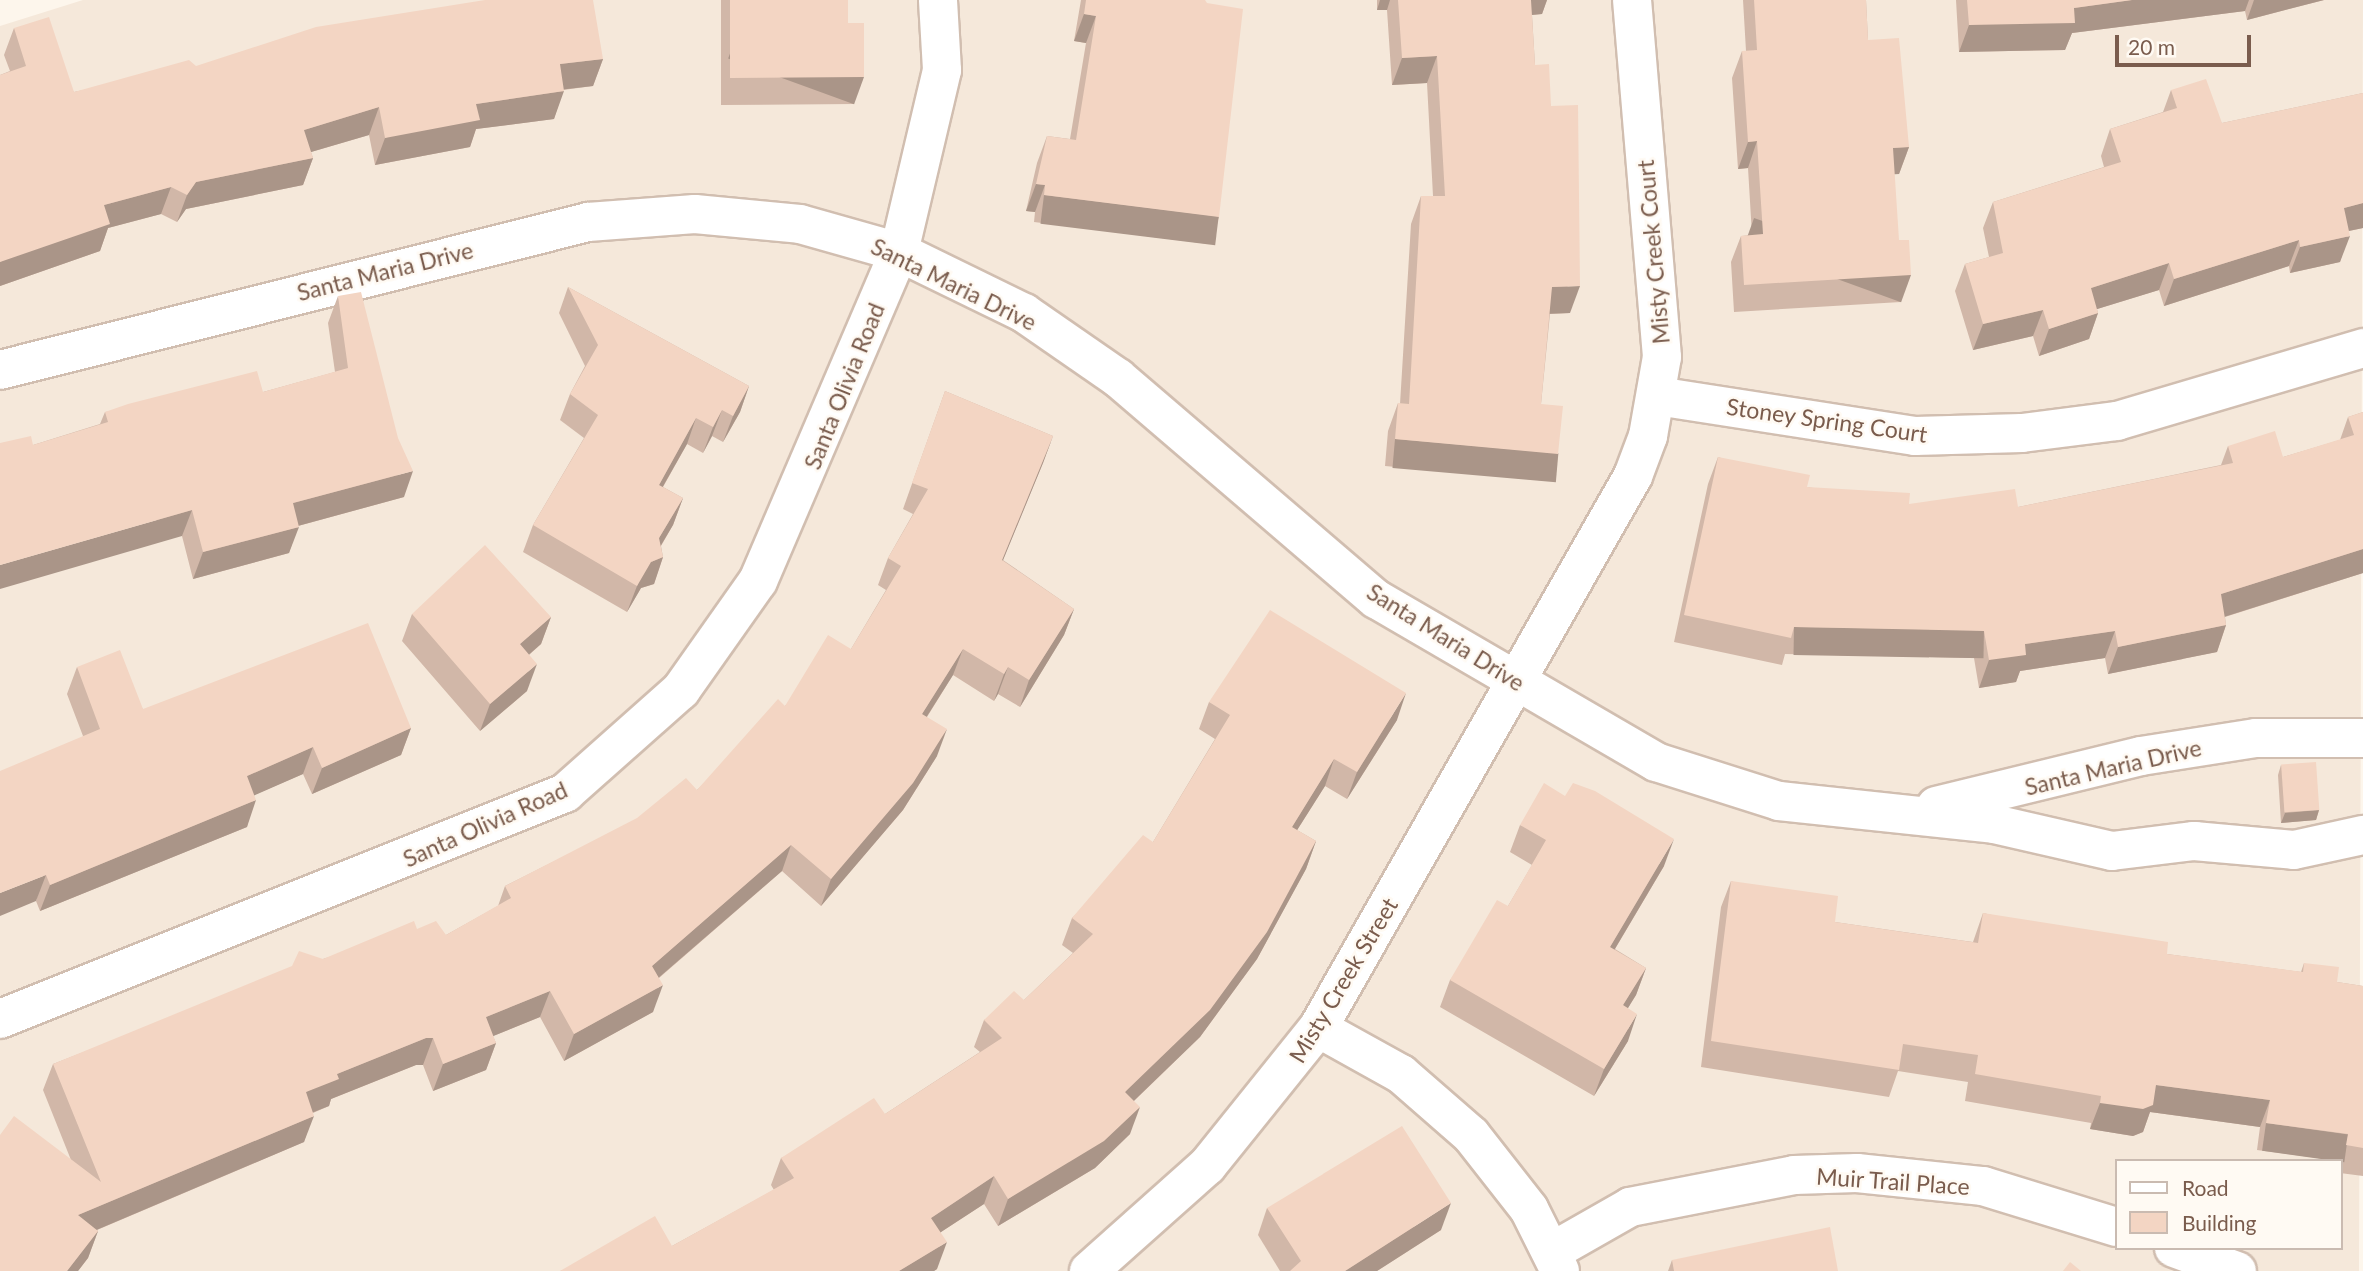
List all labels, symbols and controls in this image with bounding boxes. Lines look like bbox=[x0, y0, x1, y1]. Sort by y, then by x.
scale bar bbox=[2118, 21, 2254, 65]
text: 20 m bbox=[2128, 34, 2175, 59]
street label: Misty Creek Court bbox=[1631, 158, 1675, 346]
street label: Santa Maria Drive bbox=[867, 232, 1041, 336]
street label: Santa Maria Drive bbox=[294, 236, 476, 306]
street label: Santa Olivia Road bbox=[798, 299, 890, 473]
street label: Stoney Spring Court bbox=[1725, 392, 1929, 448]
street label: Santa Maria Drive bbox=[1362, 577, 1530, 697]
street label: Santa Maria Drive bbox=[2022, 733, 2204, 801]
street label: Santa Olivia Road bbox=[399, 775, 571, 873]
street label: Misty Creek Street bbox=[1283, 892, 1403, 1068]
legend bbox=[2114, 1159, 2342, 1250]
street label: Muir Trail Place bbox=[1815, 1162, 1971, 1200]
text: Road bbox=[2182, 1175, 2229, 1200]
text: Building bbox=[2182, 1210, 2257, 1235]

